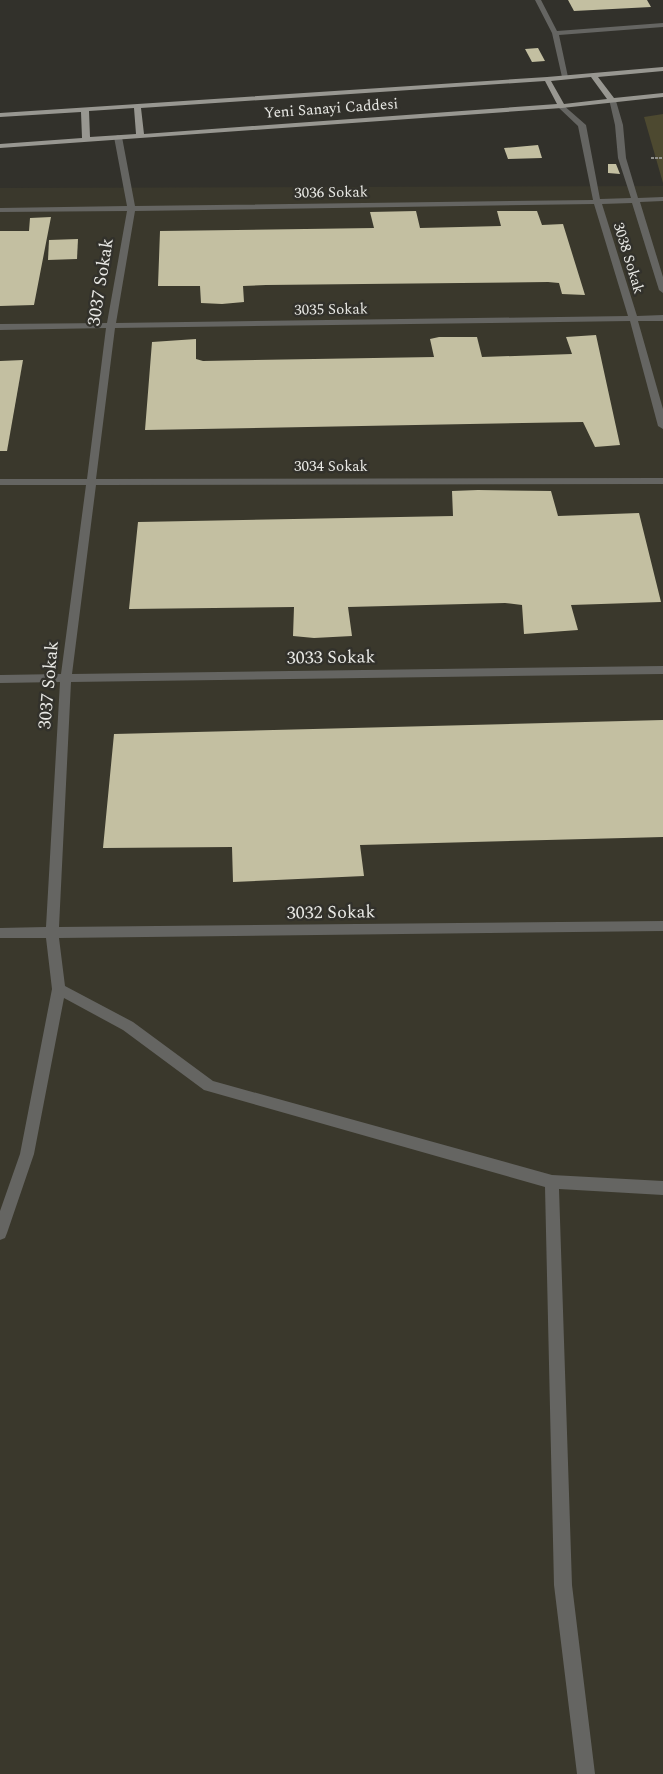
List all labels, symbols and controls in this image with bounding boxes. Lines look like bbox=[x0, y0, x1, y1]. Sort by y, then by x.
street label: Yeni Sanayi Caddesi bbox=[263, 92, 399, 125]
street label: 3036 Sokak bbox=[294, 180, 368, 205]
street label: 3038 Sokak bbox=[607, 219, 650, 297]
street label: 3037 Sokak bbox=[80, 236, 121, 328]
street label: 3035 Sokak bbox=[294, 297, 368, 322]
street label: 3034 Sokak bbox=[294, 455, 368, 478]
street label: 3037 Sokak bbox=[31, 640, 66, 730]
street label: 3033 Sokak bbox=[286, 643, 376, 672]
street label: 3032 Sokak bbox=[286, 898, 376, 927]

